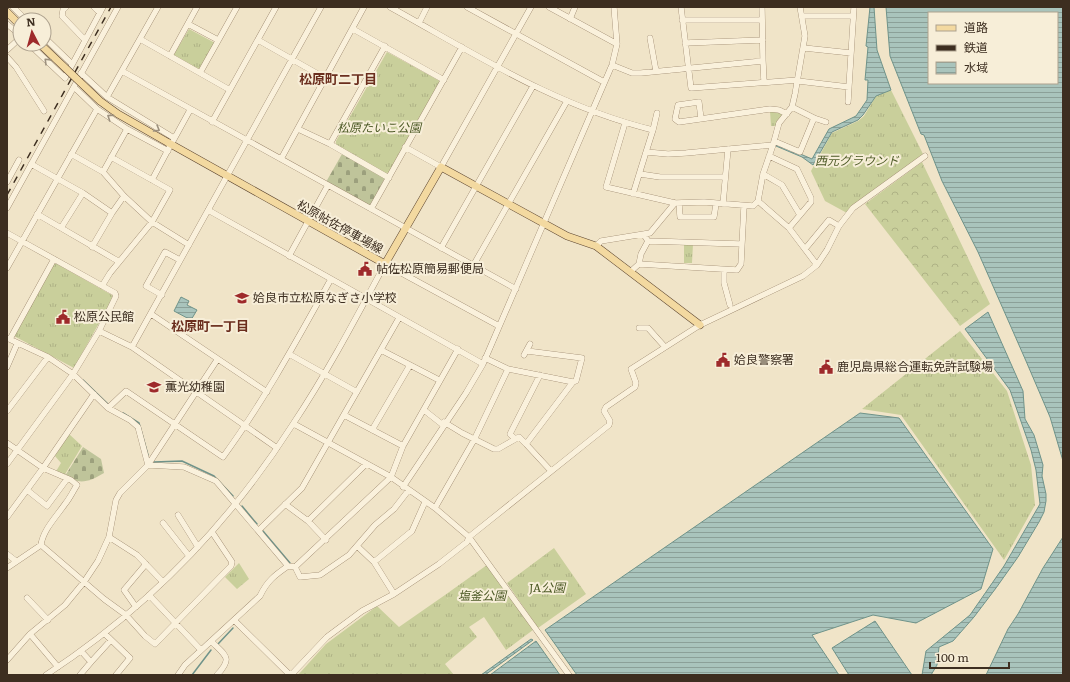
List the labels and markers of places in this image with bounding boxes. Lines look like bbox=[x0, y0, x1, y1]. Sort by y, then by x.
place label: 帖佐松原簡易郵便局 bbox=[376, 259, 484, 277]
public building icon: 帖佐松原簡易郵便局 bbox=[357, 261, 373, 277]
place label: 姶良市立松原なぎさ小学校 bbox=[253, 288, 397, 306]
school or university icon: 姶良市立松原なぎさ小学校 bbox=[234, 290, 250, 306]
place label: 松原公民館 bbox=[74, 307, 134, 325]
public building icon: 松原公民館 bbox=[55, 309, 71, 325]
place label: 姶良警察署 bbox=[734, 350, 794, 368]
public building icon: 姶良警察署 bbox=[715, 352, 731, 368]
place label: 鹿児島県総合運転免許試験場 bbox=[837, 357, 993, 375]
public building icon: 鹿児島県総合運転免許試験場 bbox=[818, 359, 834, 375]
place label: 薫光幼稚園 bbox=[165, 377, 225, 395]
school or university icon: 薫光幼稚園 bbox=[146, 379, 162, 395]

